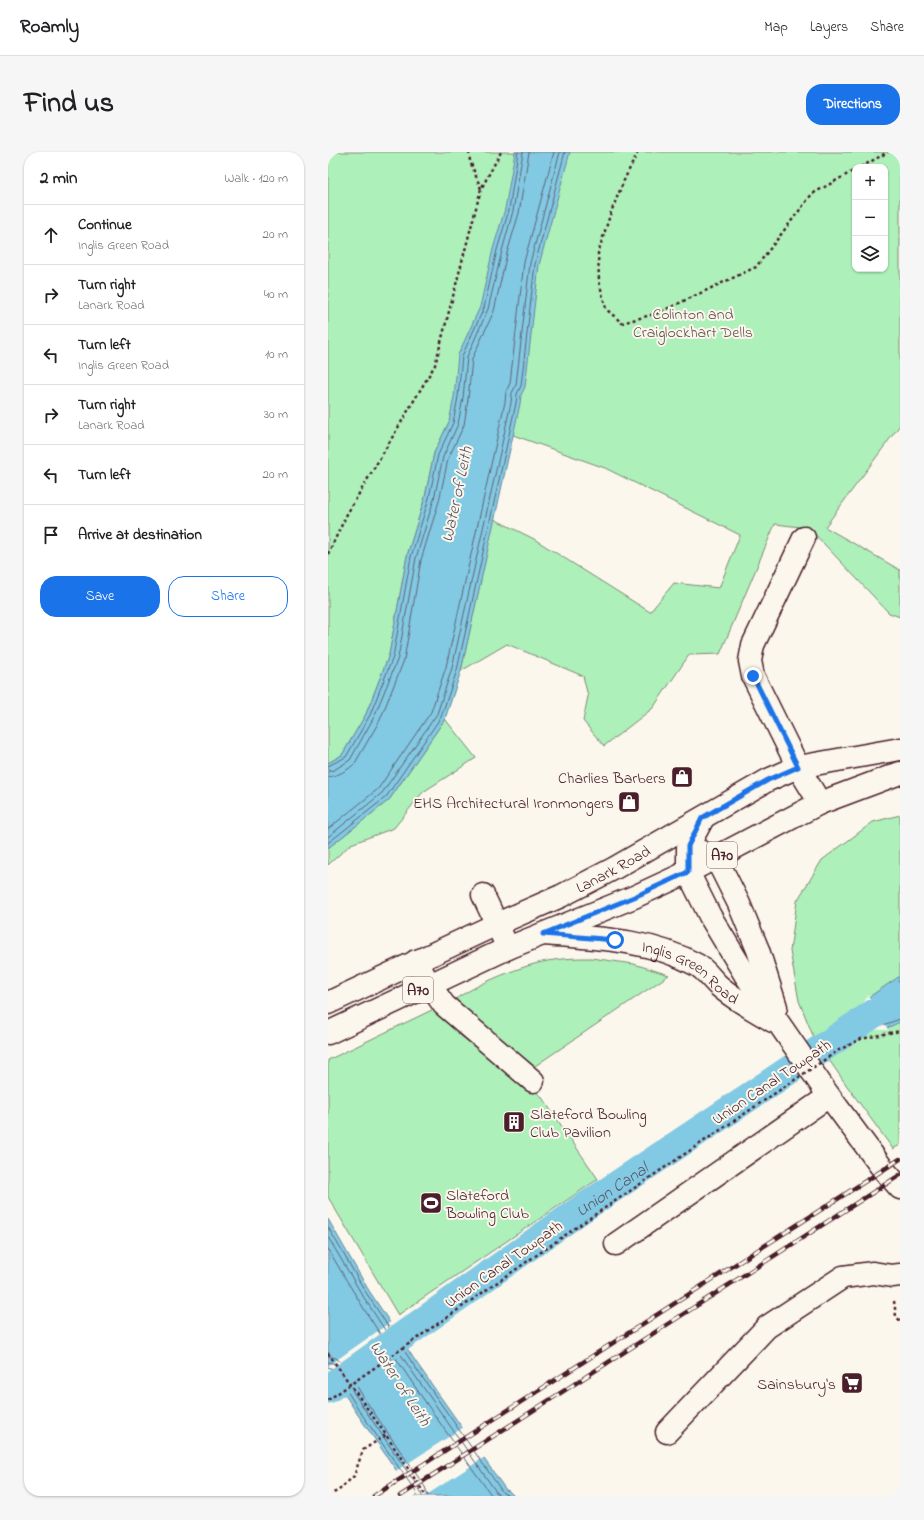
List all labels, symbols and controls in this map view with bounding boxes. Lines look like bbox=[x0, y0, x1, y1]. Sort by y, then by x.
text: Roamly bbox=[20, 14, 79, 41]
text: Map bbox=[764, 17, 788, 38]
text: Layers bbox=[810, 17, 848, 38]
text: Share bbox=[870, 17, 904, 38]
text: Find us bbox=[24, 84, 114, 125]
button: Directions bbox=[806, 84, 900, 125]
map controls bbox=[852, 164, 888, 272]
button: + bbox=[852, 164, 888, 200]
text: 2 min bbox=[40, 166, 77, 191]
text: Walk · 120 m bbox=[224, 169, 288, 188]
button: − bbox=[852, 200, 888, 236]
text: Continue bbox=[78, 214, 132, 236]
icon: ahead bbox=[40, 224, 62, 246]
text: 20 m bbox=[263, 225, 288, 244]
text: Inglis Green Road bbox=[78, 236, 169, 255]
button: layers bbox=[852, 236, 888, 272]
text: Turn right bbox=[78, 274, 136, 296]
icon: right bbox=[40, 284, 62, 306]
text: 40 m bbox=[264, 285, 288, 304]
text: Lanark Road bbox=[78, 296, 145, 315]
park label: Colinton and Craiglockhart Dells bbox=[633, 303, 753, 345]
text: Turn left bbox=[78, 334, 131, 356]
icon: left bbox=[40, 344, 62, 366]
text: 10 m bbox=[265, 345, 288, 364]
text: Inglis Green Road bbox=[78, 356, 169, 375]
text: Turn right bbox=[78, 394, 136, 416]
icon: right bbox=[40, 404, 62, 426]
text: 30 m bbox=[264, 405, 288, 424]
text: Lanark Road bbox=[78, 416, 145, 435]
water label: Water of Leith bbox=[435, 443, 480, 544]
icon: left bbox=[40, 464, 62, 486]
text: Turn left bbox=[78, 464, 131, 486]
text: 20 m bbox=[263, 465, 288, 484]
icon: arrive bbox=[40, 524, 62, 546]
text: Arrive at destination bbox=[78, 524, 202, 546]
button: Save bbox=[40, 576, 160, 617]
button: Share bbox=[168, 576, 288, 617]
route end bbox=[744, 667, 762, 685]
shop icon: Charlies Barbers bbox=[669, 764, 695, 790]
place label: Charlies Barbers bbox=[558, 767, 666, 791]
shop icon: EHS Architectural Ironmongers bbox=[616, 789, 642, 815]
place label: EHS Architectural Ironmongers bbox=[413, 792, 614, 816]
street label: Lanark Road bbox=[572, 840, 655, 900]
road number: A70 bbox=[707, 842, 737, 868]
route start bbox=[606, 931, 624, 949]
street label: Inglis Green Road bbox=[639, 935, 743, 1011]
road number: A70 bbox=[403, 977, 433, 1003]
street label: Union Canal Towpath bbox=[708, 1034, 837, 1132]
place label: Slateford Bowling Club Pavilion bbox=[530, 1103, 647, 1145]
building icon: Slateford Bowling Club Pavilion bbox=[501, 1109, 527, 1135]
water label: Union Canal bbox=[571, 1156, 655, 1224]
place label: Slateford Bowling Club bbox=[445, 1184, 529, 1226]
sports icon: Slateford Bowling Club bbox=[418, 1190, 444, 1216]
street label: Union Canal Towpath bbox=[440, 1215, 568, 1314]
water label: Water of Leith bbox=[363, 1336, 437, 1432]
supermarket icon: Sainsbury's bbox=[839, 1370, 865, 1396]
place label: Sainsbury's bbox=[757, 1373, 836, 1397]

